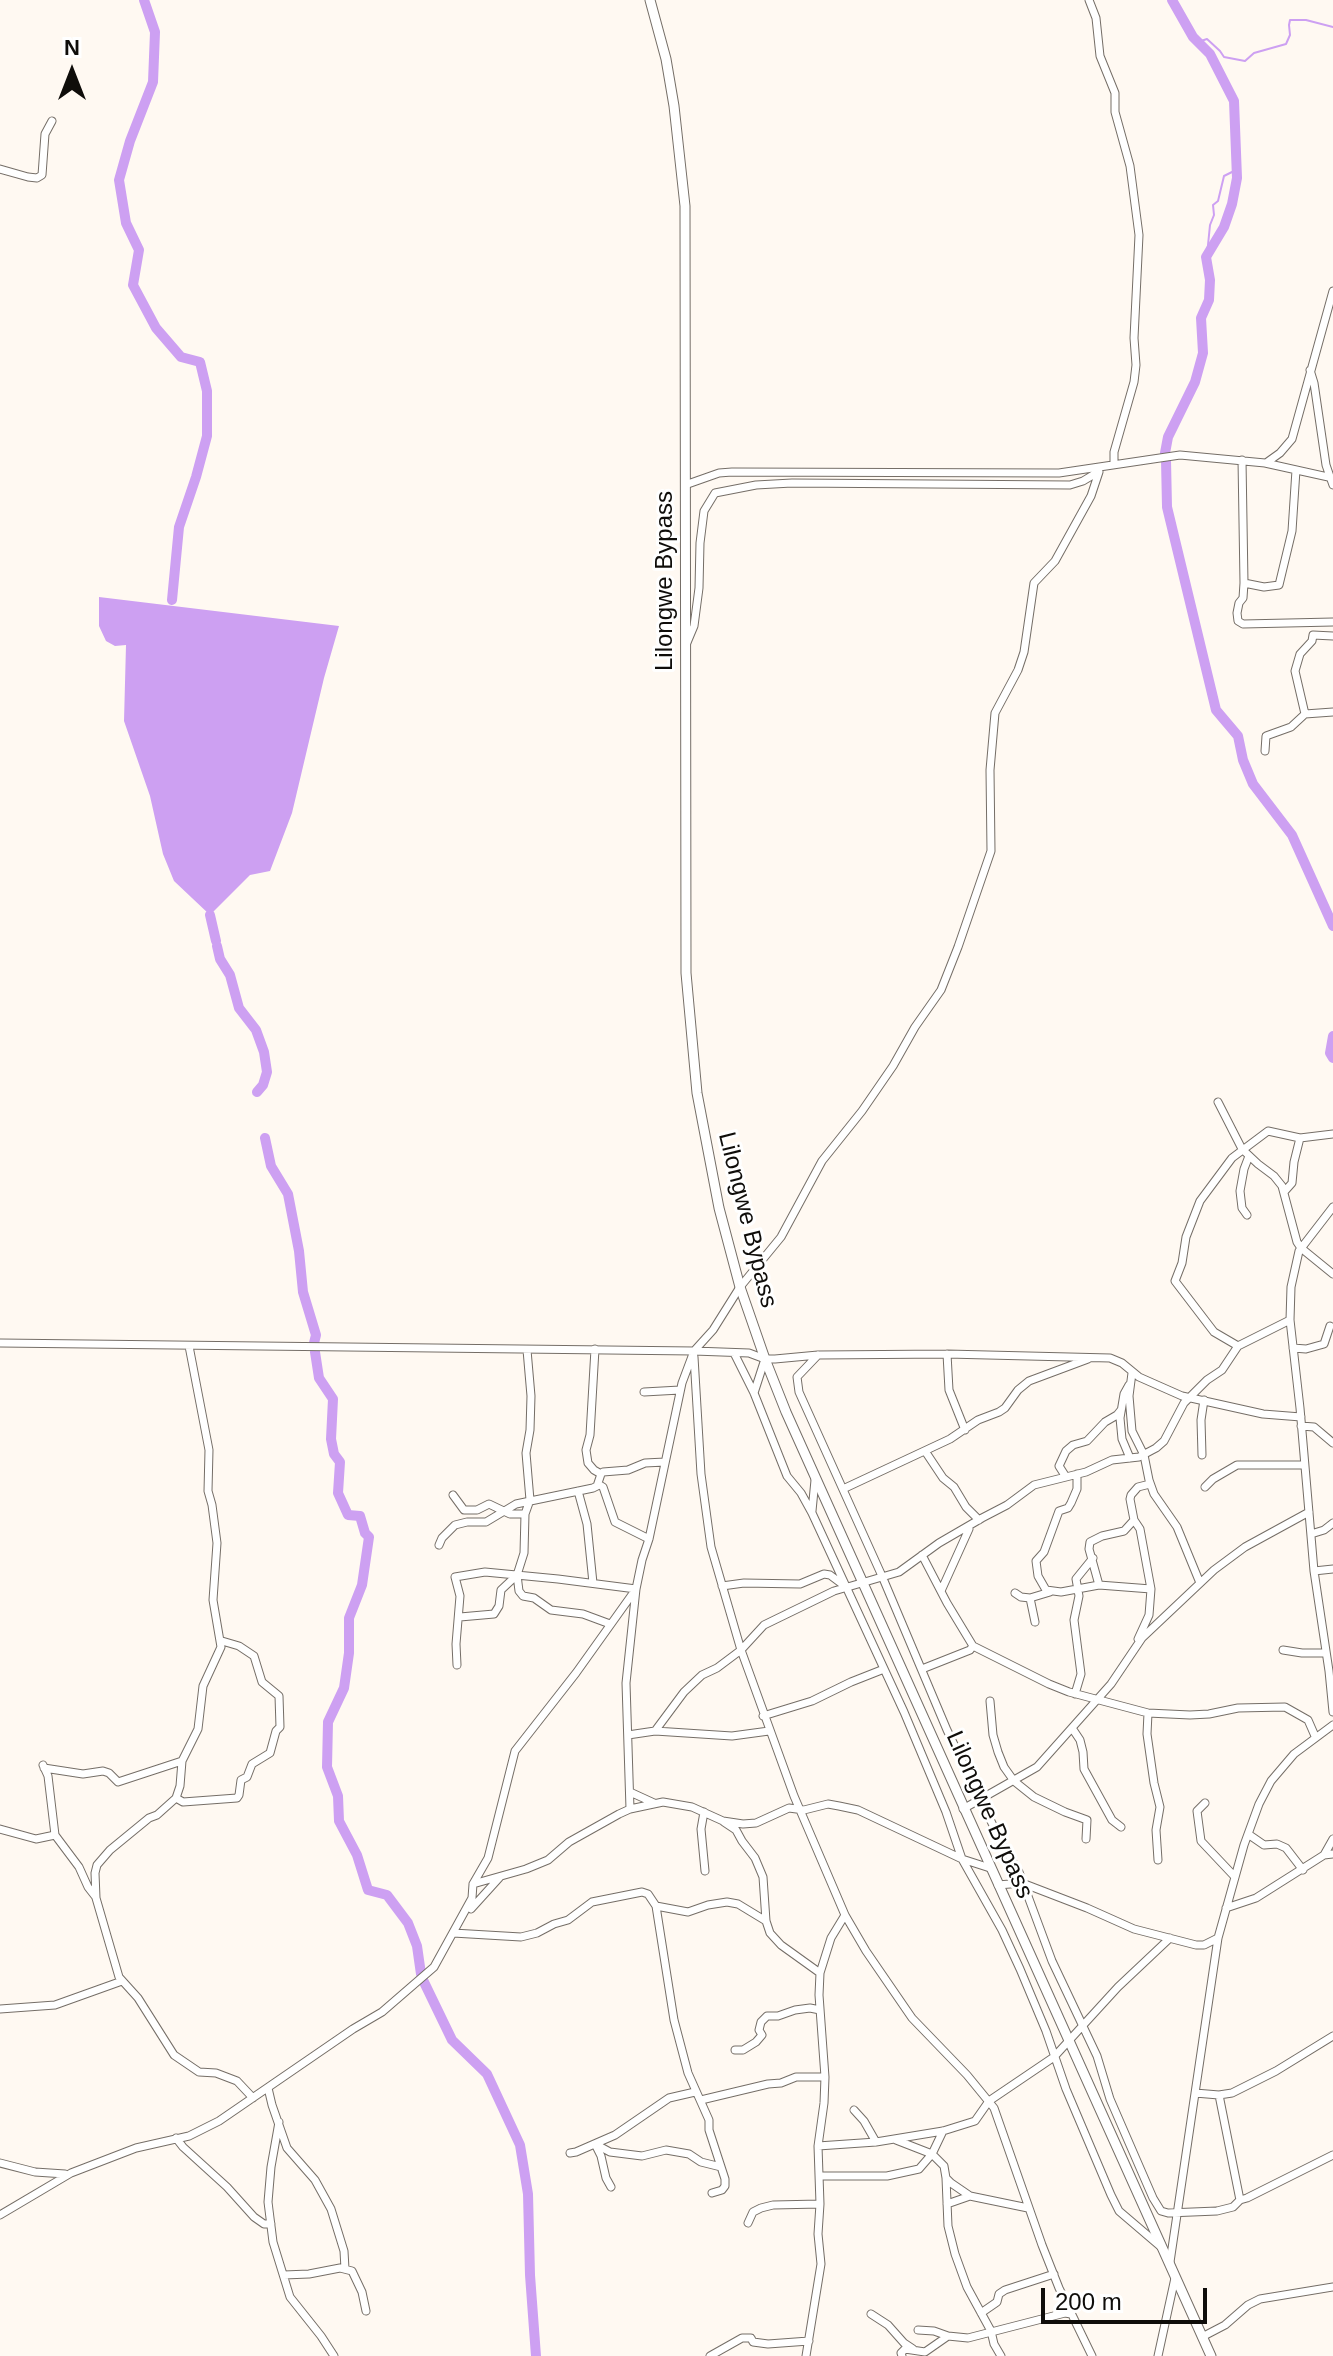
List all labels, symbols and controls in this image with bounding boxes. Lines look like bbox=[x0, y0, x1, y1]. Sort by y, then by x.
north arrow bbox=[32, 32, 112, 112]
text: N bbox=[64, 35, 80, 60]
street label: Lilongwe Bypass bbox=[651, 491, 679, 671]
street label: Lilongwe Bypass bbox=[711, 1129, 783, 1311]
street label: Lilongwe Bypass bbox=[939, 1727, 1039, 1903]
scale bar bbox=[1045, 2272, 1211, 2322]
text: 200 m bbox=[1055, 2288, 1122, 2315]

